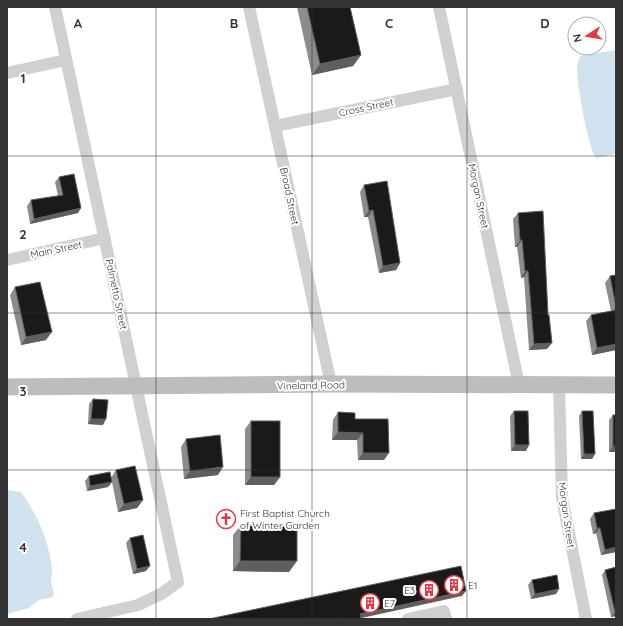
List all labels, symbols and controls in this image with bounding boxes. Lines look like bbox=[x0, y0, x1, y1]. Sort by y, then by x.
text: A bbox=[74, 15, 83, 31]
text: B bbox=[230, 15, 238, 31]
text: C bbox=[385, 15, 393, 31]
text: D bbox=[540, 15, 550, 31]
north arrow bbox=[567, 16, 607, 56]
text: N bbox=[570, 33, 585, 43]
text: 1 bbox=[20, 70, 26, 86]
street label: Cross Street bbox=[338, 95, 395, 120]
street label: Morgan Street bbox=[465, 162, 492, 230]
street label: Broad Street bbox=[277, 166, 302, 227]
text: 2 bbox=[19, 226, 27, 242]
street label: Main Street bbox=[29, 238, 84, 261]
street label: Palmetto Street bbox=[103, 258, 130, 331]
street label: Vineland Road bbox=[277, 378, 345, 393]
text: 3 bbox=[20, 383, 27, 399]
street label: Morgan Street bbox=[555, 481, 578, 549]
place label: First Baptist Church of Winter Garden bbox=[240, 507, 330, 532]
church icon: First Baptist Church of Winter Garden bbox=[215, 508, 237, 530]
text: 4 bbox=[19, 539, 27, 555]
building icon: E1 bbox=[443, 574, 465, 596]
building icon: E3 bbox=[418, 579, 440, 601]
place label: E1 bbox=[468, 579, 477, 592]
place label: E3 bbox=[404, 584, 415, 597]
building icon: E7 bbox=[359, 592, 381, 614]
place label: E7 bbox=[384, 597, 395, 610]

